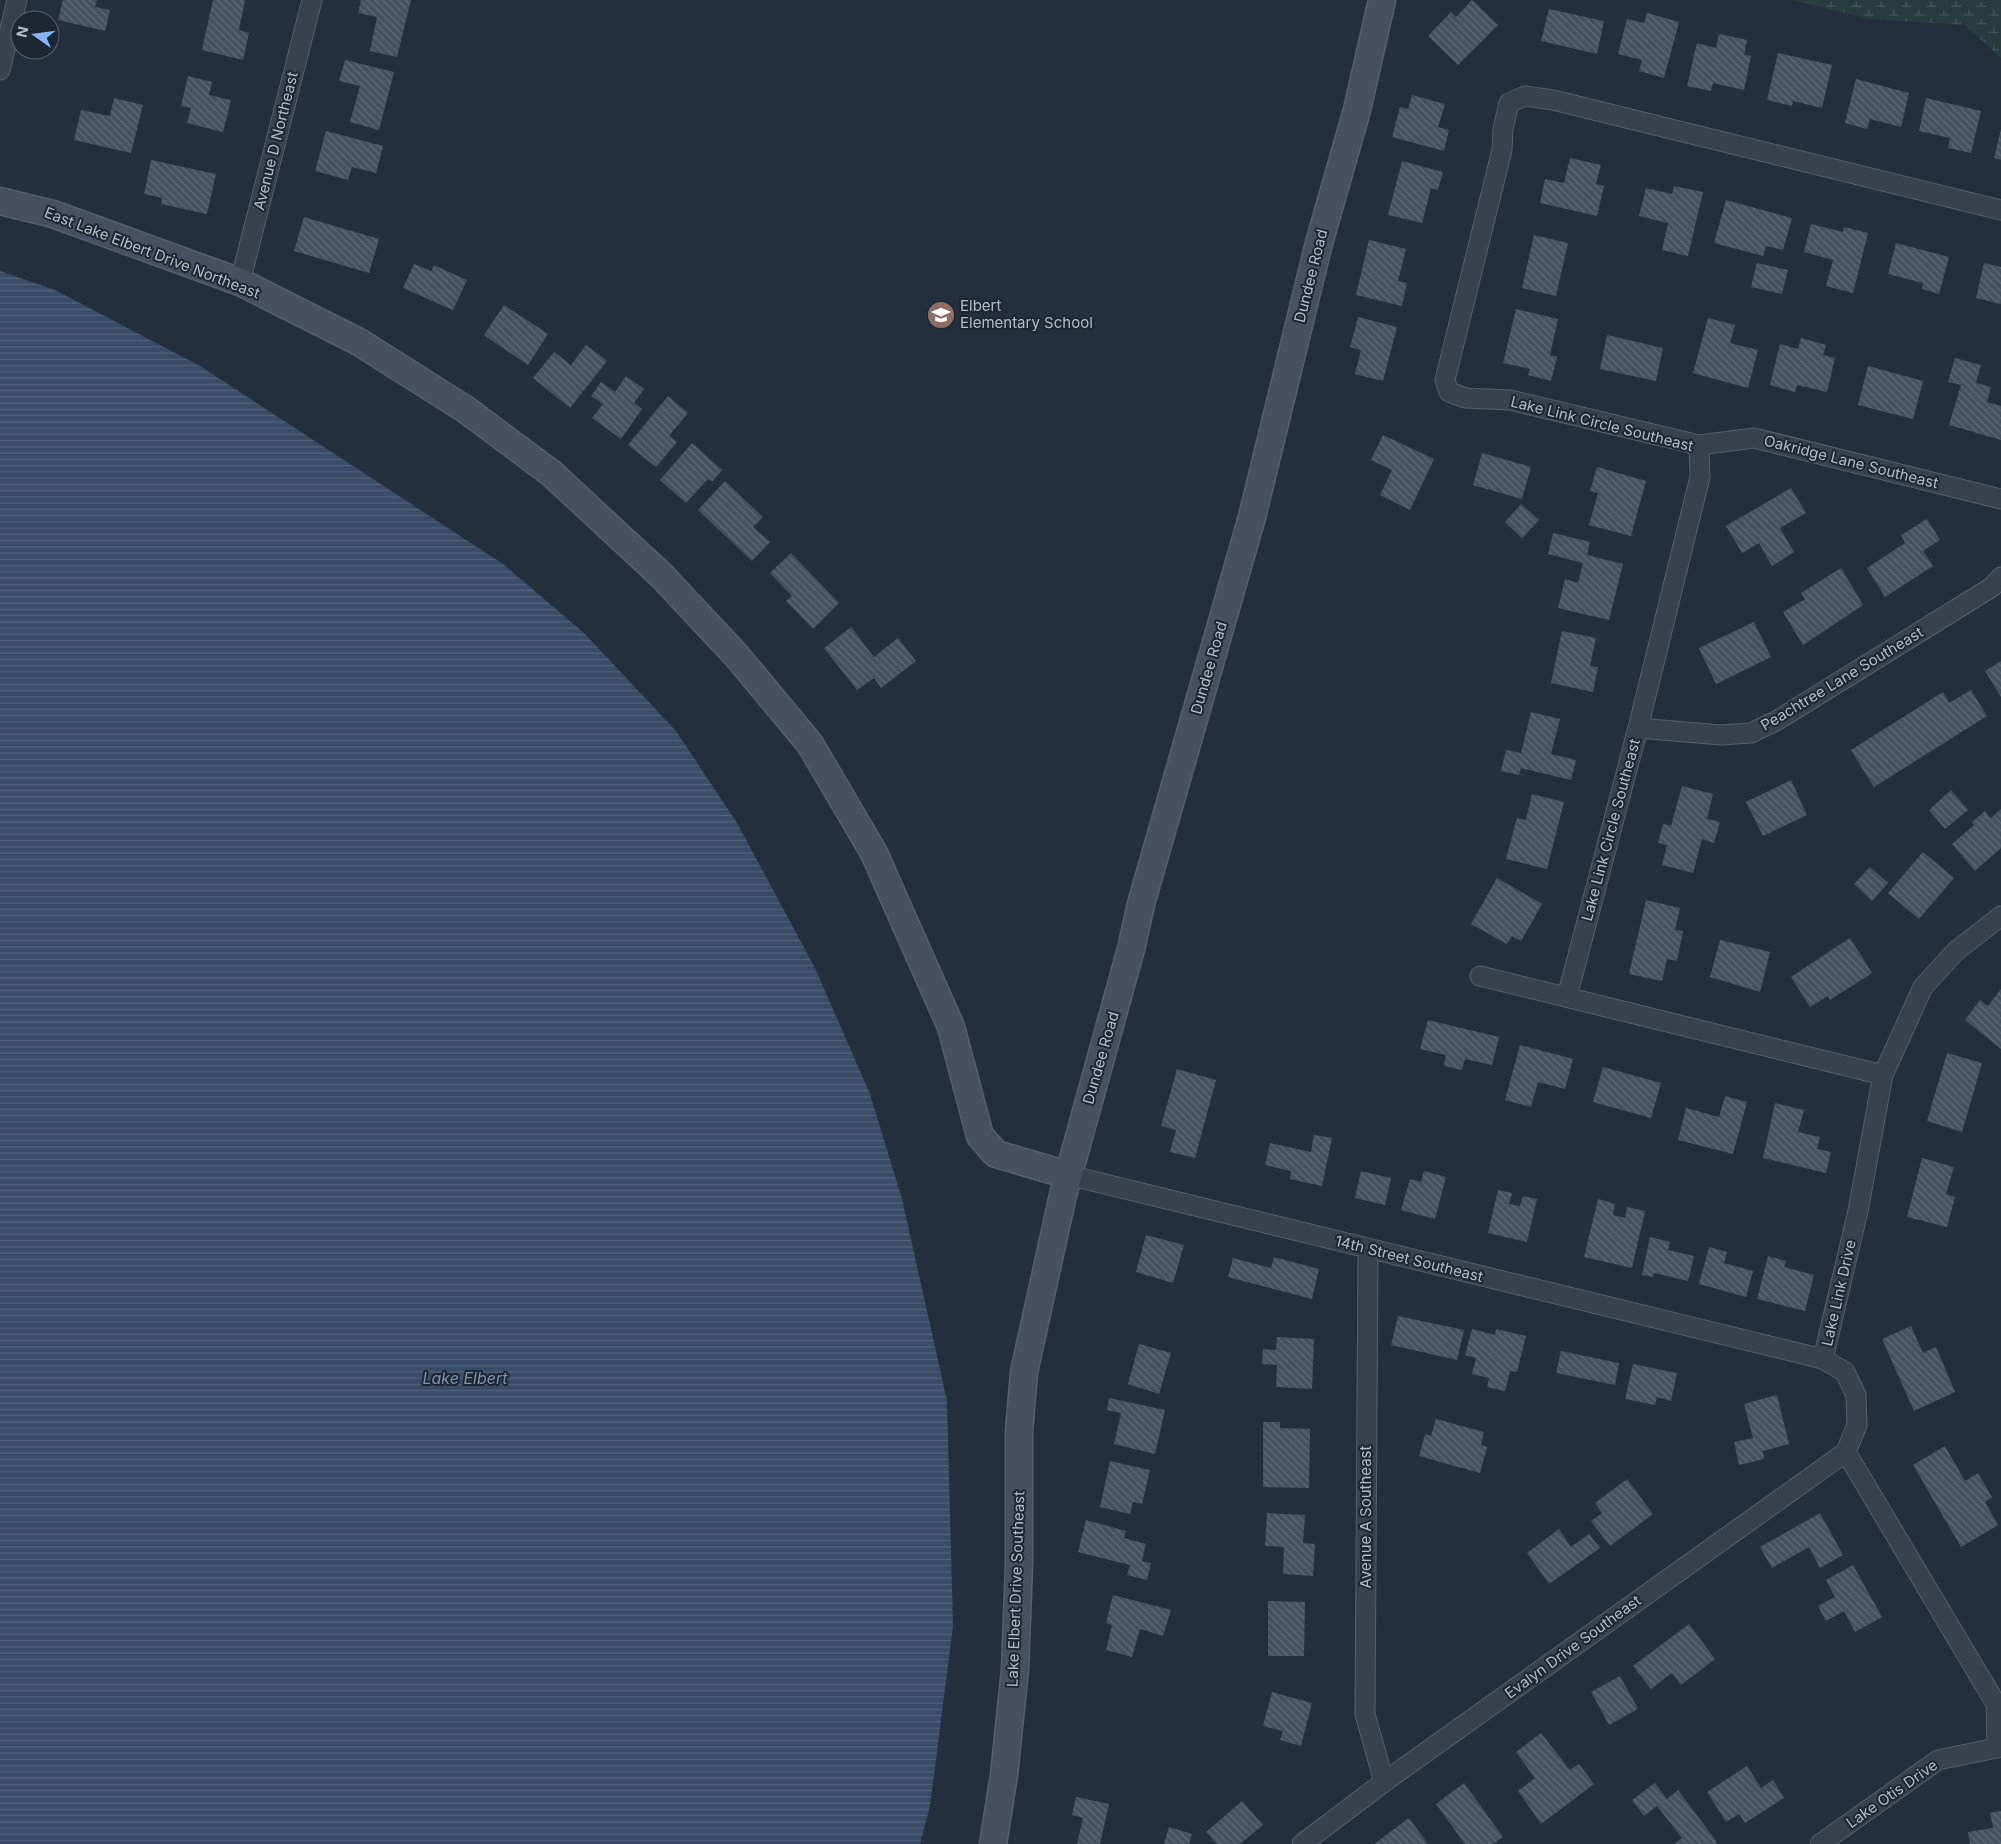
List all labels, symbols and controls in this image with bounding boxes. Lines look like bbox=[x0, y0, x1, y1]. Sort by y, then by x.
north arrow bbox=[10, 10, 60, 60]
text: N bbox=[12, 25, 31, 39]
street label: Avenue D Northeast bbox=[249, 70, 302, 212]
street label: East Lake Elbert Drive Northeast bbox=[42, 203, 263, 303]
street label: Dundee Road bbox=[1290, 227, 1331, 325]
place label: Elbert Elementary School bbox=[960, 296, 1093, 332]
school or university icon: Elbert Elementary School bbox=[926, 300, 956, 330]
street label: Lake Link Circle Southeast bbox=[1509, 392, 1696, 455]
street label: Oakridge Lane Southeast bbox=[1762, 431, 1940, 492]
street label: Dundee Road bbox=[1186, 619, 1231, 716]
street label: Peachtree Lane Southeast bbox=[1757, 622, 1927, 735]
street label: Lake Link Circle Southeast bbox=[1577, 737, 1644, 923]
street label: Dundee Road bbox=[1078, 1009, 1123, 1106]
street label: 14th Street Southeast bbox=[1333, 1231, 1485, 1286]
street label: Lake Link Drive bbox=[1817, 1238, 1860, 1348]
water label: Lake Elbert bbox=[422, 1368, 508, 1388]
street label: Avenue A Southeast bbox=[1356, 1445, 1375, 1588]
street label: Lake Elbert Drive Southeast bbox=[1003, 1491, 1028, 1687]
street label: Evalyn Drive Southeast bbox=[1501, 1591, 1645, 1702]
street label: Lake Otis Drive bbox=[1842, 1755, 1941, 1832]

